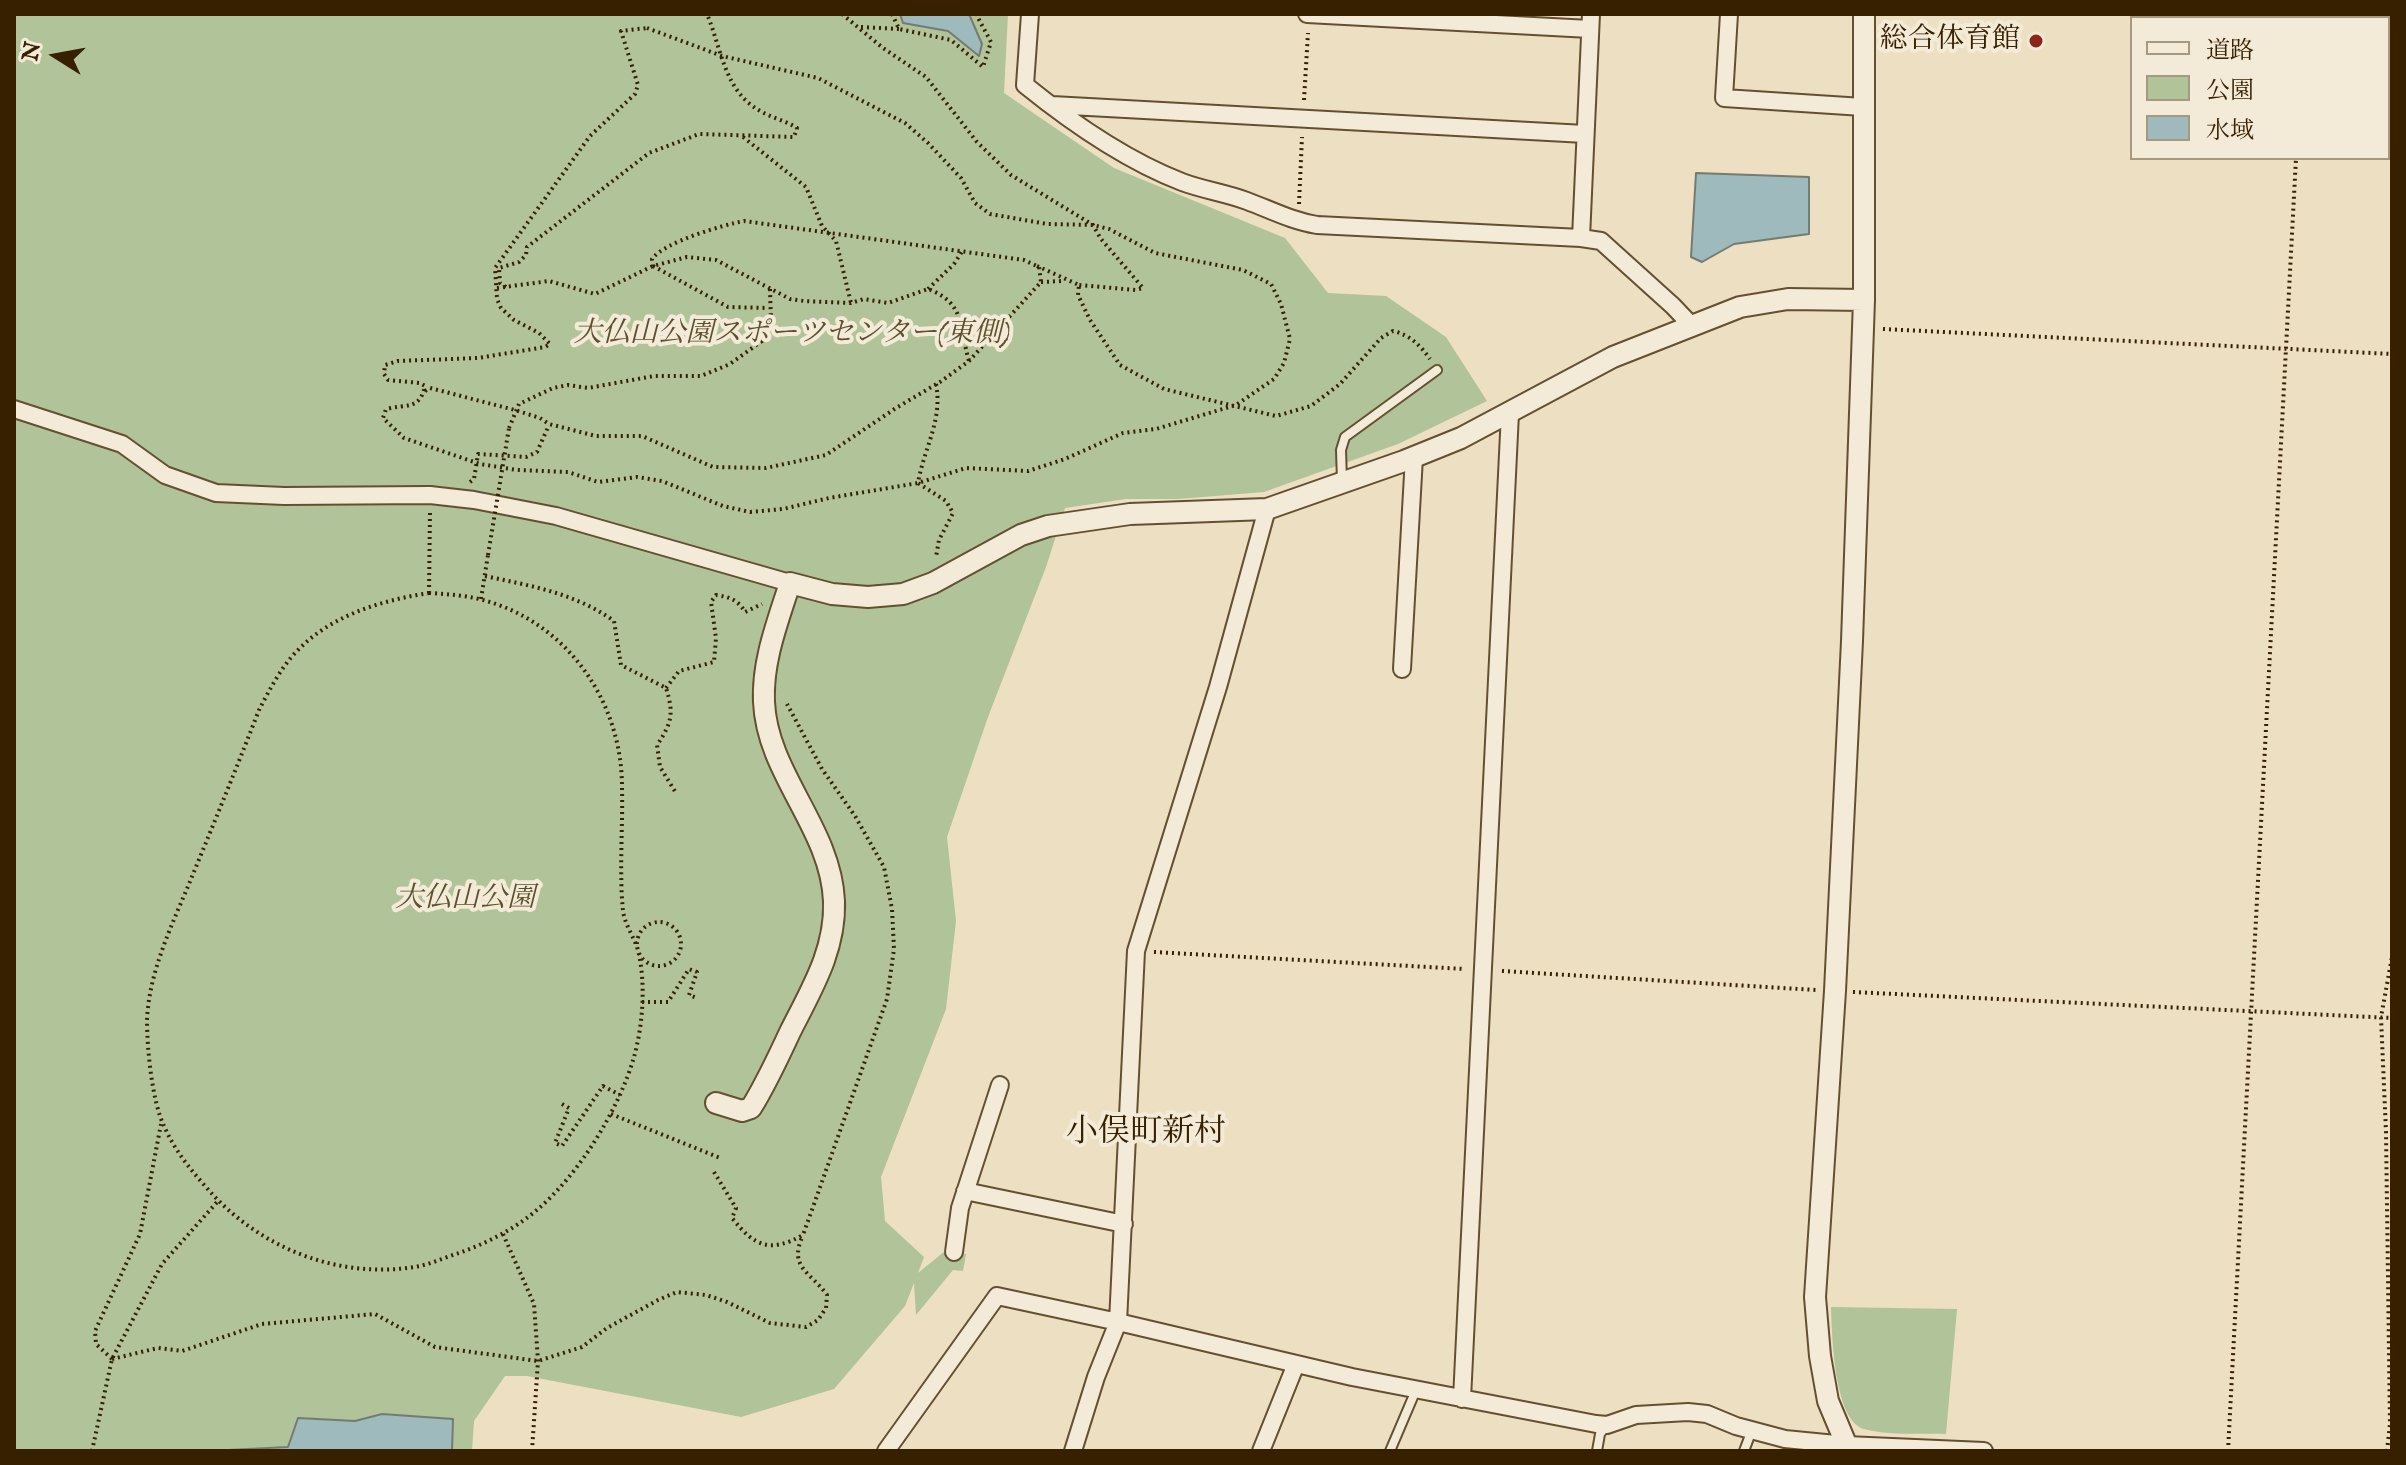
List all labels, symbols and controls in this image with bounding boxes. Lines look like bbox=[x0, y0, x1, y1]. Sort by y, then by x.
north arrow bbox=[16, 16, 96, 96]
legend bbox=[2130, 16, 2390, 160]
place label: 総合体育館 bbox=[1880, 24, 2020, 58]
marker: 総合体育館 bbox=[2027, 32, 2045, 50]
text: 道路 bbox=[2206, 36, 2254, 67]
text: N bbox=[17, 39, 48, 63]
text: 公園 bbox=[2206, 76, 2254, 107]
text: 水域 bbox=[2206, 116, 2254, 147]
park label: 大仏山公園スポーツセンター(東側) bbox=[573, 318, 1011, 352]
park label: 大仏山公園 bbox=[395, 883, 535, 917]
district label: 小俣町新村 bbox=[1066, 1115, 1226, 1153]

